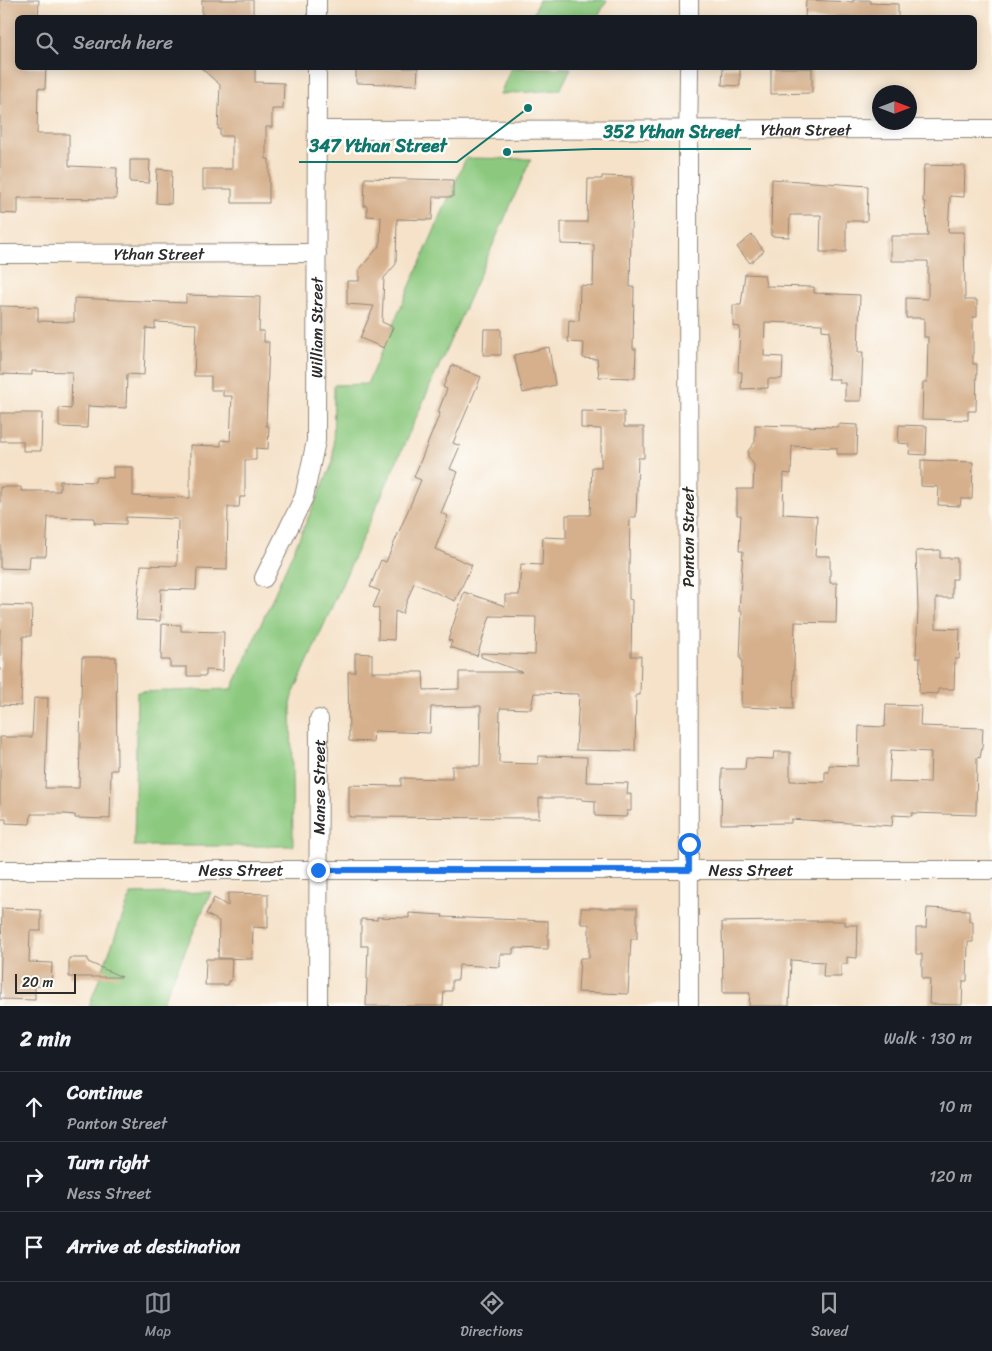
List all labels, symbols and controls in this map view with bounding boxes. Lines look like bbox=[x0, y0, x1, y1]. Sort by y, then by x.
search box bbox=[15, 15, 977, 70]
text: Search here bbox=[73, 26, 173, 59]
icon: search bbox=[33, 29, 61, 57]
north arrow bbox=[872, 85, 917, 130]
street label: Ythan Street bbox=[761, 115, 852, 144]
callout: 352 Ythan Street bbox=[593, 116, 751, 149]
text: 352 Ythan Street bbox=[602, 116, 742, 148]
callout: 347 Ythan Street bbox=[299, 129, 457, 162]
text: 347 Ythan Street bbox=[308, 130, 448, 162]
street label: Ythan Street bbox=[114, 239, 205, 269]
street label: William Street bbox=[302, 276, 331, 378]
street label: Panton Street bbox=[674, 486, 703, 587]
street label: Manse Street bbox=[305, 739, 334, 835]
route start bbox=[678, 833, 701, 856]
street label: Ness Street bbox=[199, 856, 283, 885]
street label: Ness Street bbox=[709, 856, 793, 885]
route end bbox=[307, 859, 330, 882]
text: 20 m bbox=[22, 970, 53, 995]
scale bar bbox=[15, 971, 76, 994]
text: 2 min bbox=[20, 1020, 71, 1058]
text: Walk · 130 m bbox=[884, 1024, 972, 1053]
text: Continue bbox=[67, 1076, 143, 1109]
text: 10 m bbox=[939, 1092, 972, 1121]
icon: ahead bbox=[20, 1093, 48, 1121]
text: Panton Street bbox=[67, 1109, 167, 1138]
text: Turn right bbox=[67, 1146, 149, 1179]
text: 120 m bbox=[929, 1162, 972, 1191]
icon: right bbox=[20, 1163, 48, 1191]
text: Ness Street bbox=[67, 1179, 152, 1208]
text: Arrive at destination bbox=[67, 1230, 240, 1263]
icon: arrive bbox=[20, 1233, 48, 1261]
tab: Map bbox=[144, 1289, 172, 1344]
tab: Directions bbox=[460, 1289, 523, 1344]
tab: Saved bbox=[811, 1289, 848, 1344]

